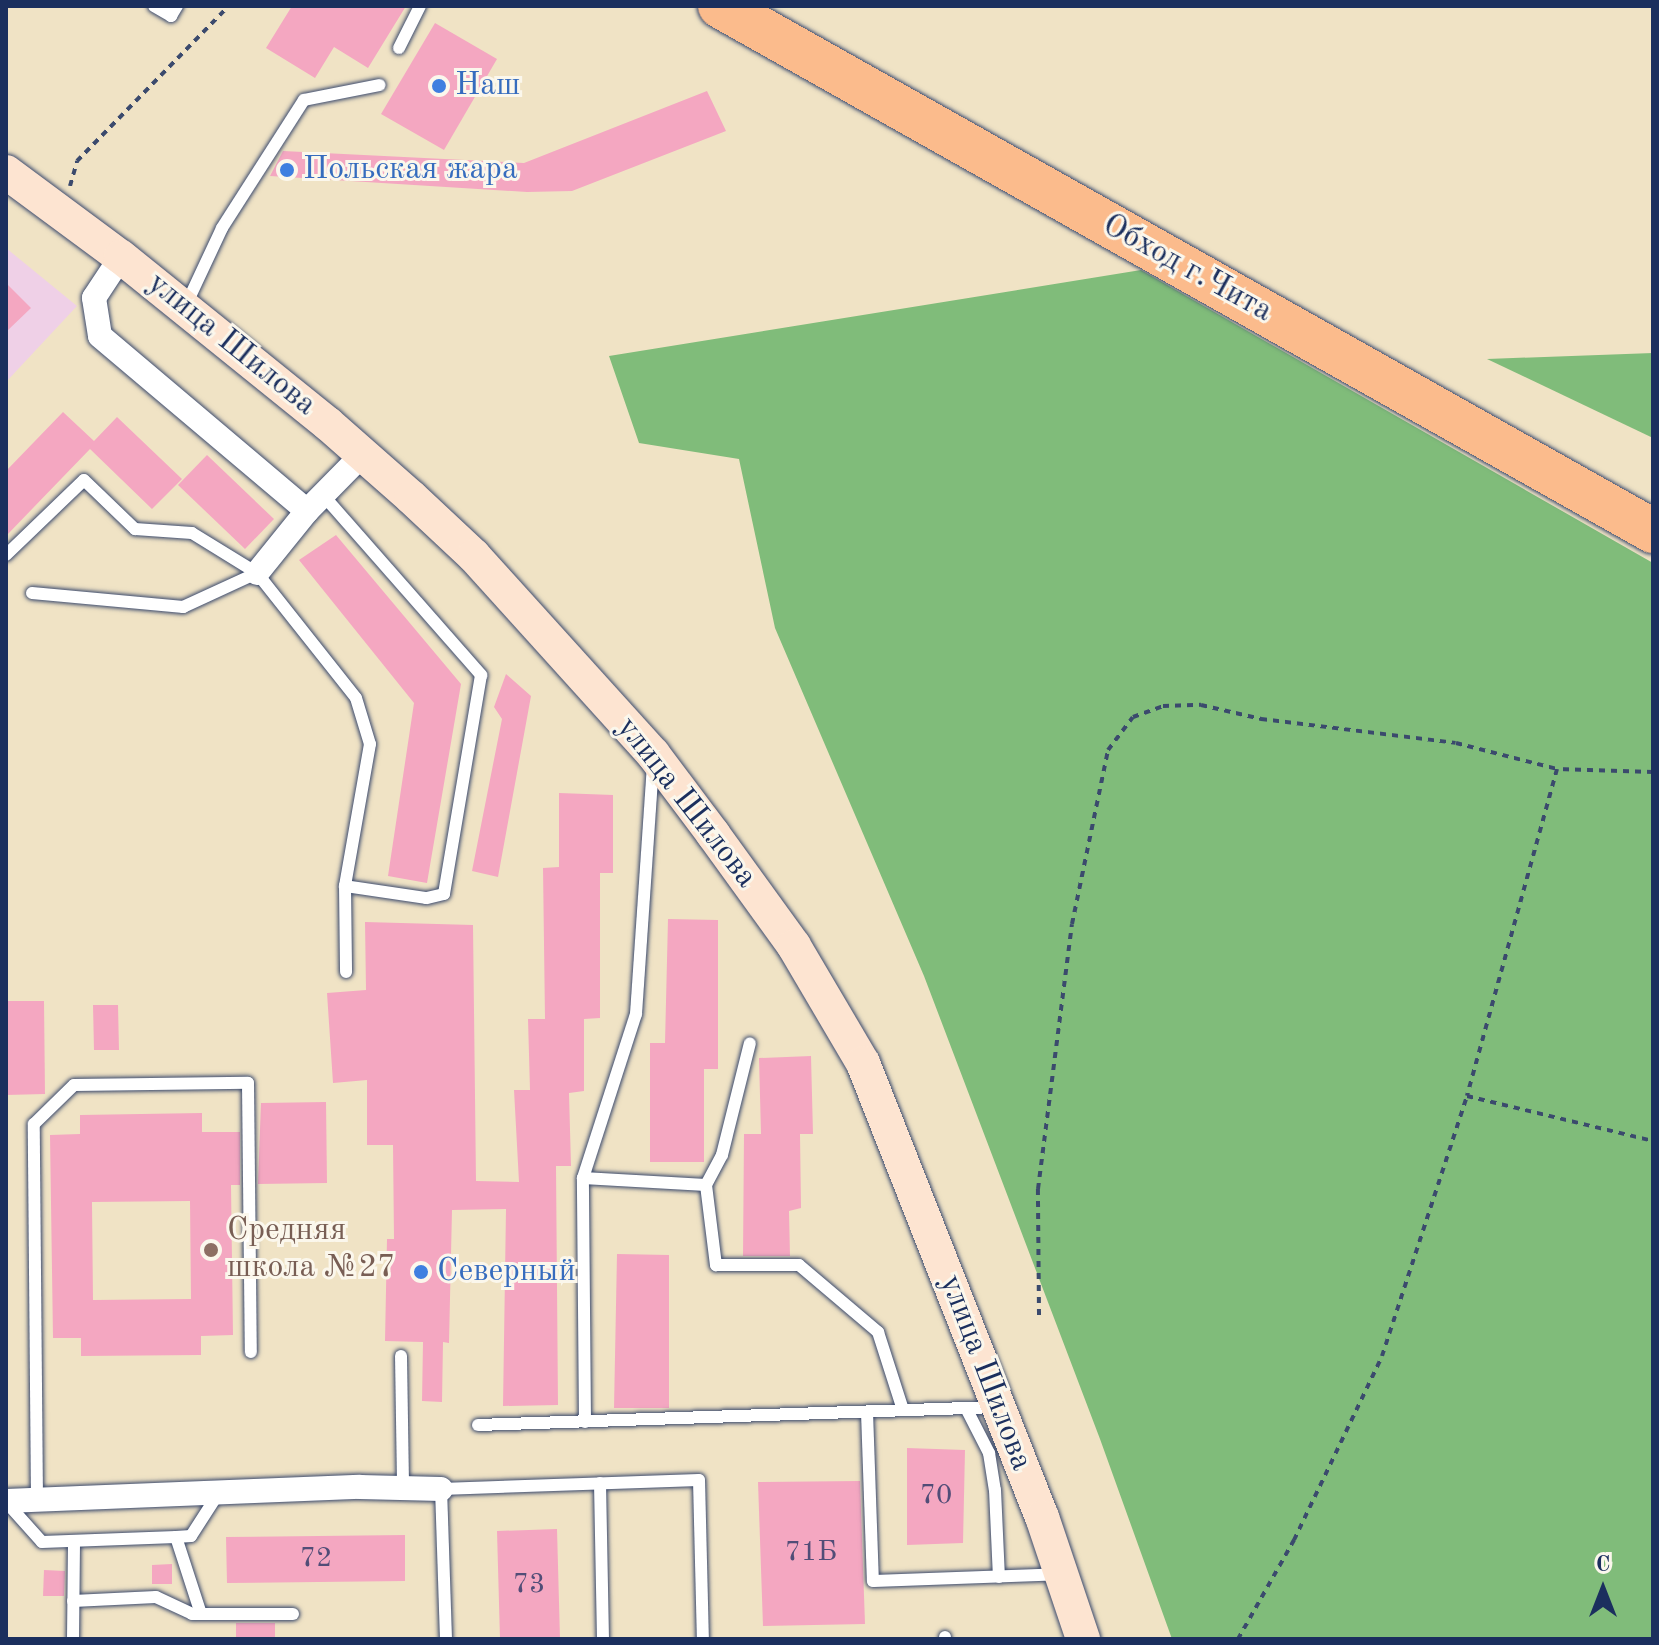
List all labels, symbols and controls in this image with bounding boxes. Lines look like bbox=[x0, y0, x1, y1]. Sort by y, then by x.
place label: Наш bbox=[455, 67, 520, 105]
marker: Наш bbox=[430, 77, 448, 95]
place label: Польская жара bbox=[303, 151, 518, 189]
marker: Польская жара bbox=[278, 161, 296, 179]
street label: Обход г.Чита bbox=[1095, 207, 1279, 331]
street label: улица Шилова bbox=[139, 265, 323, 425]
street label: улица Шилова bbox=[607, 710, 765, 896]
place label: Средняя школа №27 bbox=[227, 1213, 396, 1288]
marker: Средняя школа №27 bbox=[202, 1241, 220, 1259]
place label: Северный bbox=[437, 1253, 576, 1291]
marker: Северный bbox=[412, 1263, 430, 1281]
street label: улица Шилова bbox=[930, 1270, 1040, 1476]
house number: 70 bbox=[920, 1479, 952, 1513]
house number: 71Б bbox=[785, 1536, 837, 1570]
house number: 72 bbox=[300, 1542, 332, 1576]
north arrow bbox=[1563, 1549, 1643, 1629]
text: С bbox=[1596, 1554, 1610, 1576]
house number: 73 bbox=[513, 1568, 545, 1602]

